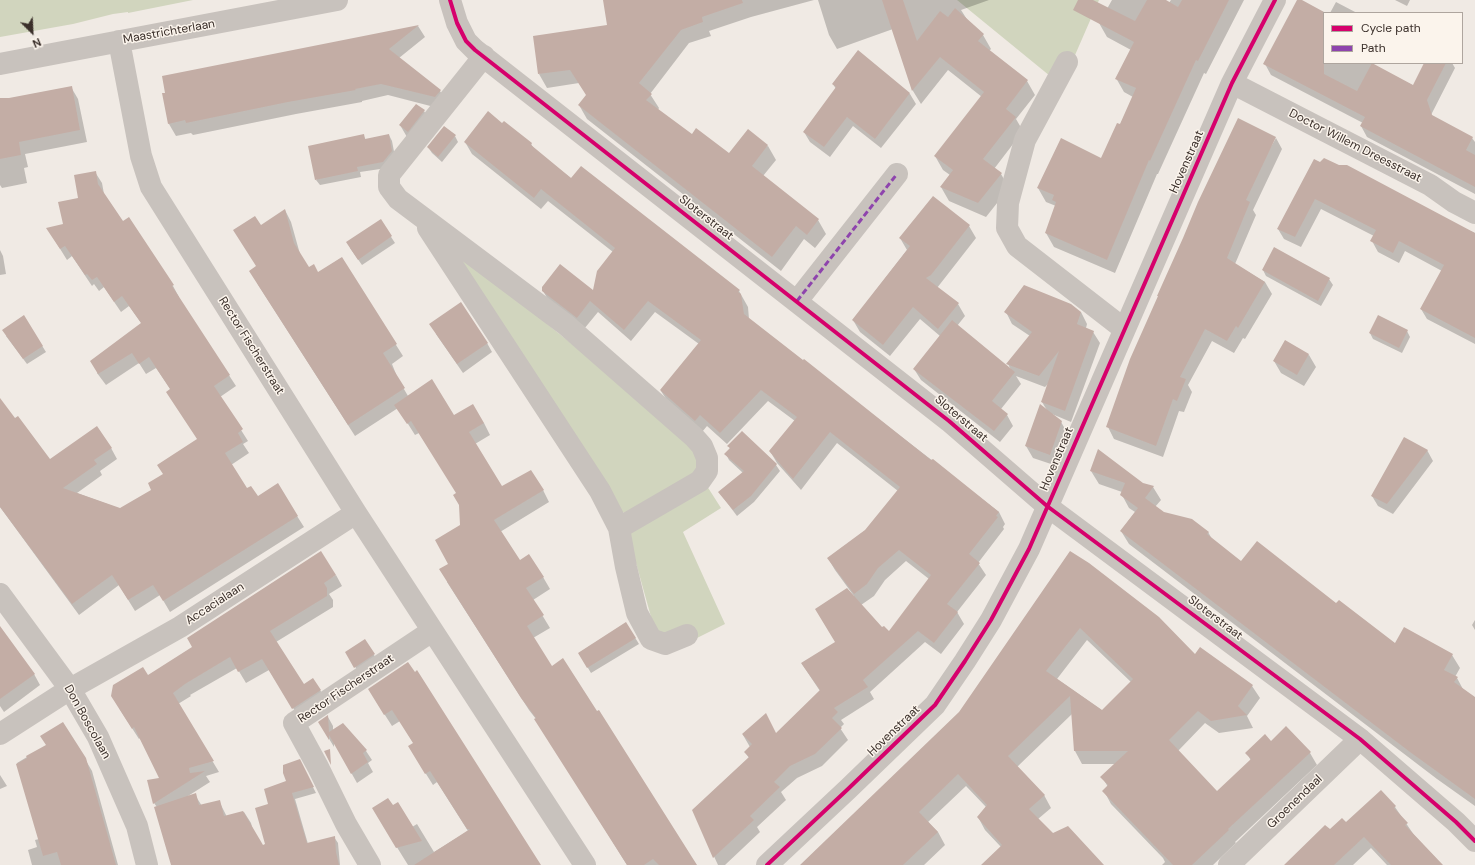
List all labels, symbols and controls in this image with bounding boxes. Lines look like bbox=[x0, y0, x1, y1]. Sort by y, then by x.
north arrow bbox=[12, 12, 52, 52]
legend bbox=[1323, 12, 1463, 64]
street label: Maastrichterlaan bbox=[122, 17, 216, 47]
text: Cycle path bbox=[1361, 20, 1421, 36]
text: N bbox=[30, 35, 43, 51]
text: Path bbox=[1361, 40, 1386, 56]
street label: Doctor Willem Dreesstraat bbox=[1286, 106, 1424, 186]
street label: Hovenstraat bbox=[1167, 128, 1207, 196]
street label: Sloterstraat bbox=[676, 192, 736, 244]
street label: Rector Fischerstraat bbox=[215, 295, 287, 397]
street label: Sloterstraat bbox=[932, 393, 990, 445]
street label: Hovenstraat bbox=[1037, 425, 1077, 493]
street label: Accacialaan bbox=[183, 580, 247, 628]
street label: Sloterstraat bbox=[1185, 593, 1245, 643]
street label: Rector Fischerstraat bbox=[295, 652, 397, 726]
street label: Don Boscolaan bbox=[61, 682, 113, 762]
street label: Hovenstraat bbox=[865, 702, 923, 760]
street label: Groenendaal bbox=[1264, 772, 1326, 832]

